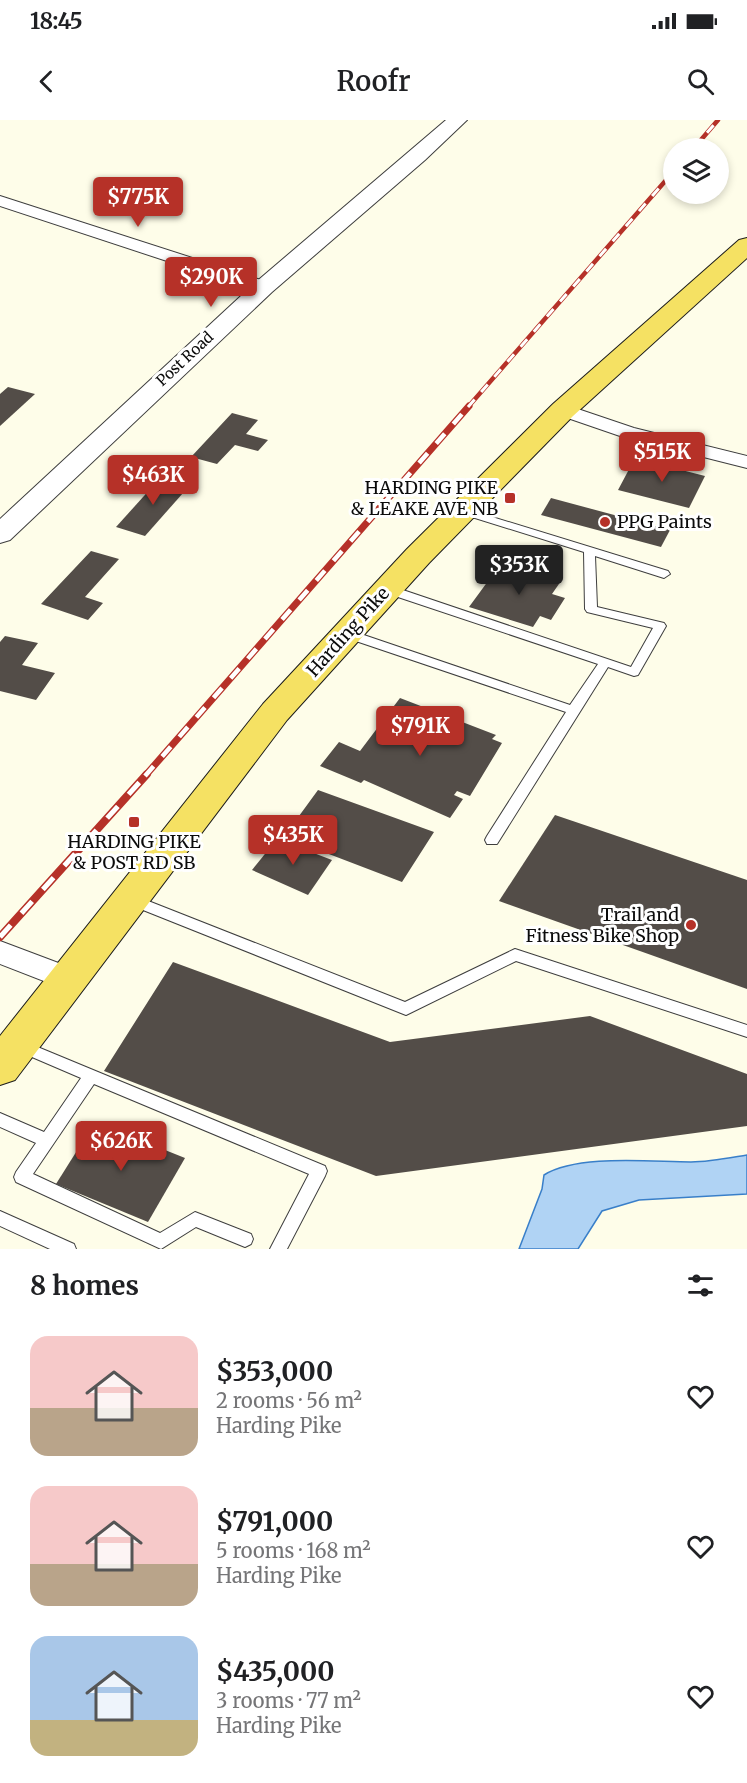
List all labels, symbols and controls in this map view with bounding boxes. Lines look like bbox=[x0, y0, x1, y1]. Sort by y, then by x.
text: 18:45 bbox=[30, 7, 83, 35]
text: Roofr bbox=[336, 64, 411, 98]
icon: back bbox=[30, 65, 63, 98]
icon: search bbox=[684, 65, 717, 98]
map controls bbox=[663, 138, 729, 204]
button: layers bbox=[663, 138, 729, 204]
pin: $775K bbox=[96, 177, 180, 228]
text: $775K bbox=[107, 184, 169, 209]
pin: $290K bbox=[169, 257, 253, 308]
text: $290K bbox=[179, 264, 243, 289]
street label: Post Road bbox=[152, 327, 217, 390]
pin: $515K bbox=[620, 432, 704, 483]
text: $515K bbox=[633, 439, 691, 464]
pin: $463K bbox=[111, 455, 195, 506]
text: $463K bbox=[122, 462, 184, 487]
place label: HARDING PIKE & LEAKE AVE NB bbox=[351, 476, 499, 520]
marker: HARDING PIKE & LEAKE AVE NB bbox=[503, 491, 517, 505]
place label: PPG Paints bbox=[617, 510, 712, 533]
marker: PPG Paints bbox=[598, 515, 612, 529]
pin: $353K bbox=[477, 545, 561, 596]
text: $353K bbox=[489, 552, 549, 577]
street label: Harding Pike bbox=[301, 582, 394, 681]
pin: $791K bbox=[378, 706, 462, 757]
text: $791K bbox=[390, 713, 450, 738]
marker: HARDING PIKE & POST RD SB bbox=[127, 815, 141, 829]
pin: $435K bbox=[251, 815, 335, 866]
text: $435K bbox=[262, 822, 324, 847]
place label: HARDING PIKE & POST RD SB bbox=[67, 830, 201, 874]
place label: Trail and Fitness Bike Shop bbox=[526, 903, 679, 947]
marker: Trail and Fitness Bike Shop bbox=[684, 918, 698, 932]
pin: $626K bbox=[79, 1121, 163, 1172]
text: $626K bbox=[90, 1128, 152, 1153]
text: 8 homes bbox=[30, 1269, 139, 1302]
icon: filters bbox=[684, 1269, 717, 1302]
text: $353,000 bbox=[216, 1355, 333, 1388]
icon: home bbox=[78, 1360, 150, 1432]
icon: heart bbox=[684, 1380, 717, 1413]
text: 2 rooms · 56 m² bbox=[216, 1388, 362, 1413]
text: Harding Pike bbox=[216, 1413, 341, 1438]
text: $791,000 bbox=[216, 1505, 333, 1538]
icon: home bbox=[78, 1510, 150, 1582]
icon: heart bbox=[684, 1530, 717, 1563]
text: 5 rooms · 168 m² bbox=[216, 1538, 371, 1563]
text: Harding Pike bbox=[216, 1563, 341, 1588]
text: $435,000 bbox=[216, 1655, 335, 1688]
icon: home bbox=[78, 1660, 150, 1732]
icon: heart bbox=[684, 1680, 717, 1713]
text: 3 rooms · 77 m² bbox=[216, 1688, 361, 1713]
text: Harding Pike bbox=[216, 1713, 341, 1738]

